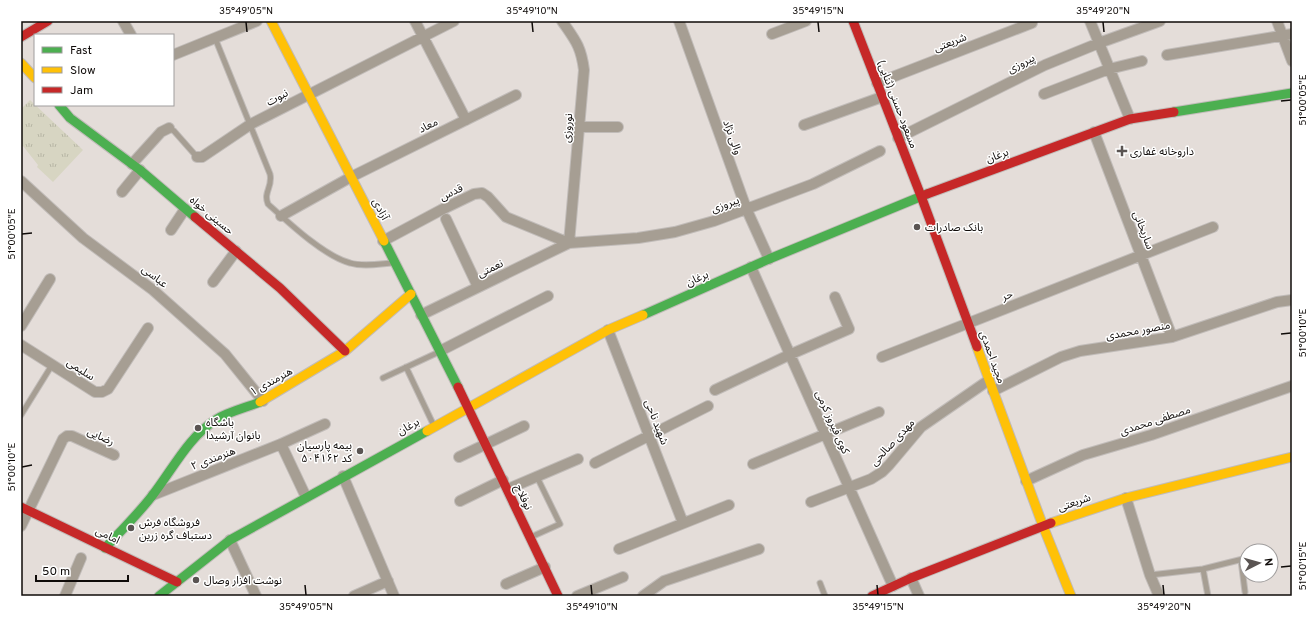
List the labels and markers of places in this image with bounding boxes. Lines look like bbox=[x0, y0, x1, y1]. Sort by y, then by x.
place label: داروخانه غفاری bbox=[1130, 145, 1194, 159]
marker: داروخانه غفاری bbox=[1117, 146, 1127, 156]
place label: بانک صادرات bbox=[925, 221, 983, 235]
marker: بانک صادرات bbox=[912, 222, 922, 232]
place label: باشگاه بانوان آرشیدا bbox=[206, 416, 261, 443]
marker: باشگاه بانوان آرشیدا bbox=[193, 423, 203, 433]
place label: بیمه پارسیان کد ۵۰۴۱۶۲ bbox=[297, 439, 352, 466]
marker: بیمه پارسیان کد ۵۰۴۱۶۲ bbox=[355, 446, 365, 456]
place label: فروشگاه فرش دستباف گره زرین bbox=[139, 516, 212, 543]
marker: فروشگاه فرش دستباف گره زرین bbox=[126, 523, 136, 533]
place label: نوشت افزار وصال bbox=[204, 574, 282, 588]
marker: نوشت افزار وصال bbox=[191, 575, 201, 585]

